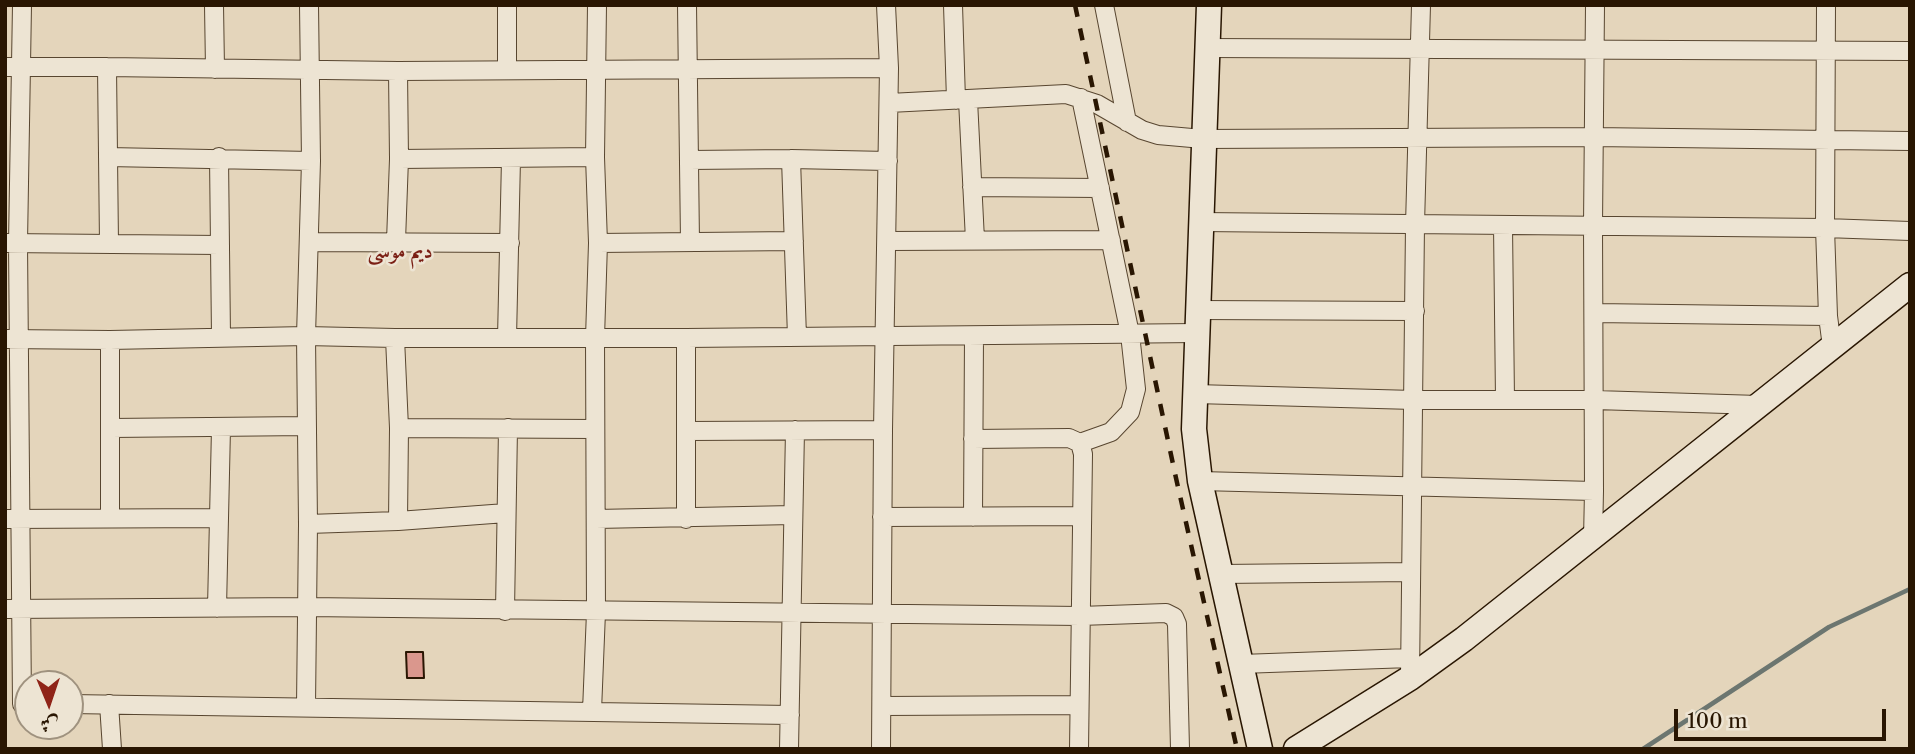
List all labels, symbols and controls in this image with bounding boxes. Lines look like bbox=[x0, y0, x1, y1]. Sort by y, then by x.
district label: ديم موسى bbox=[367, 239, 433, 265]
north arrow bbox=[14, 670, 84, 740]
scale bar bbox=[1677, 694, 1889, 738]
text: 100 m bbox=[1687, 708, 1748, 733]
text: ش bbox=[40, 713, 60, 736]

